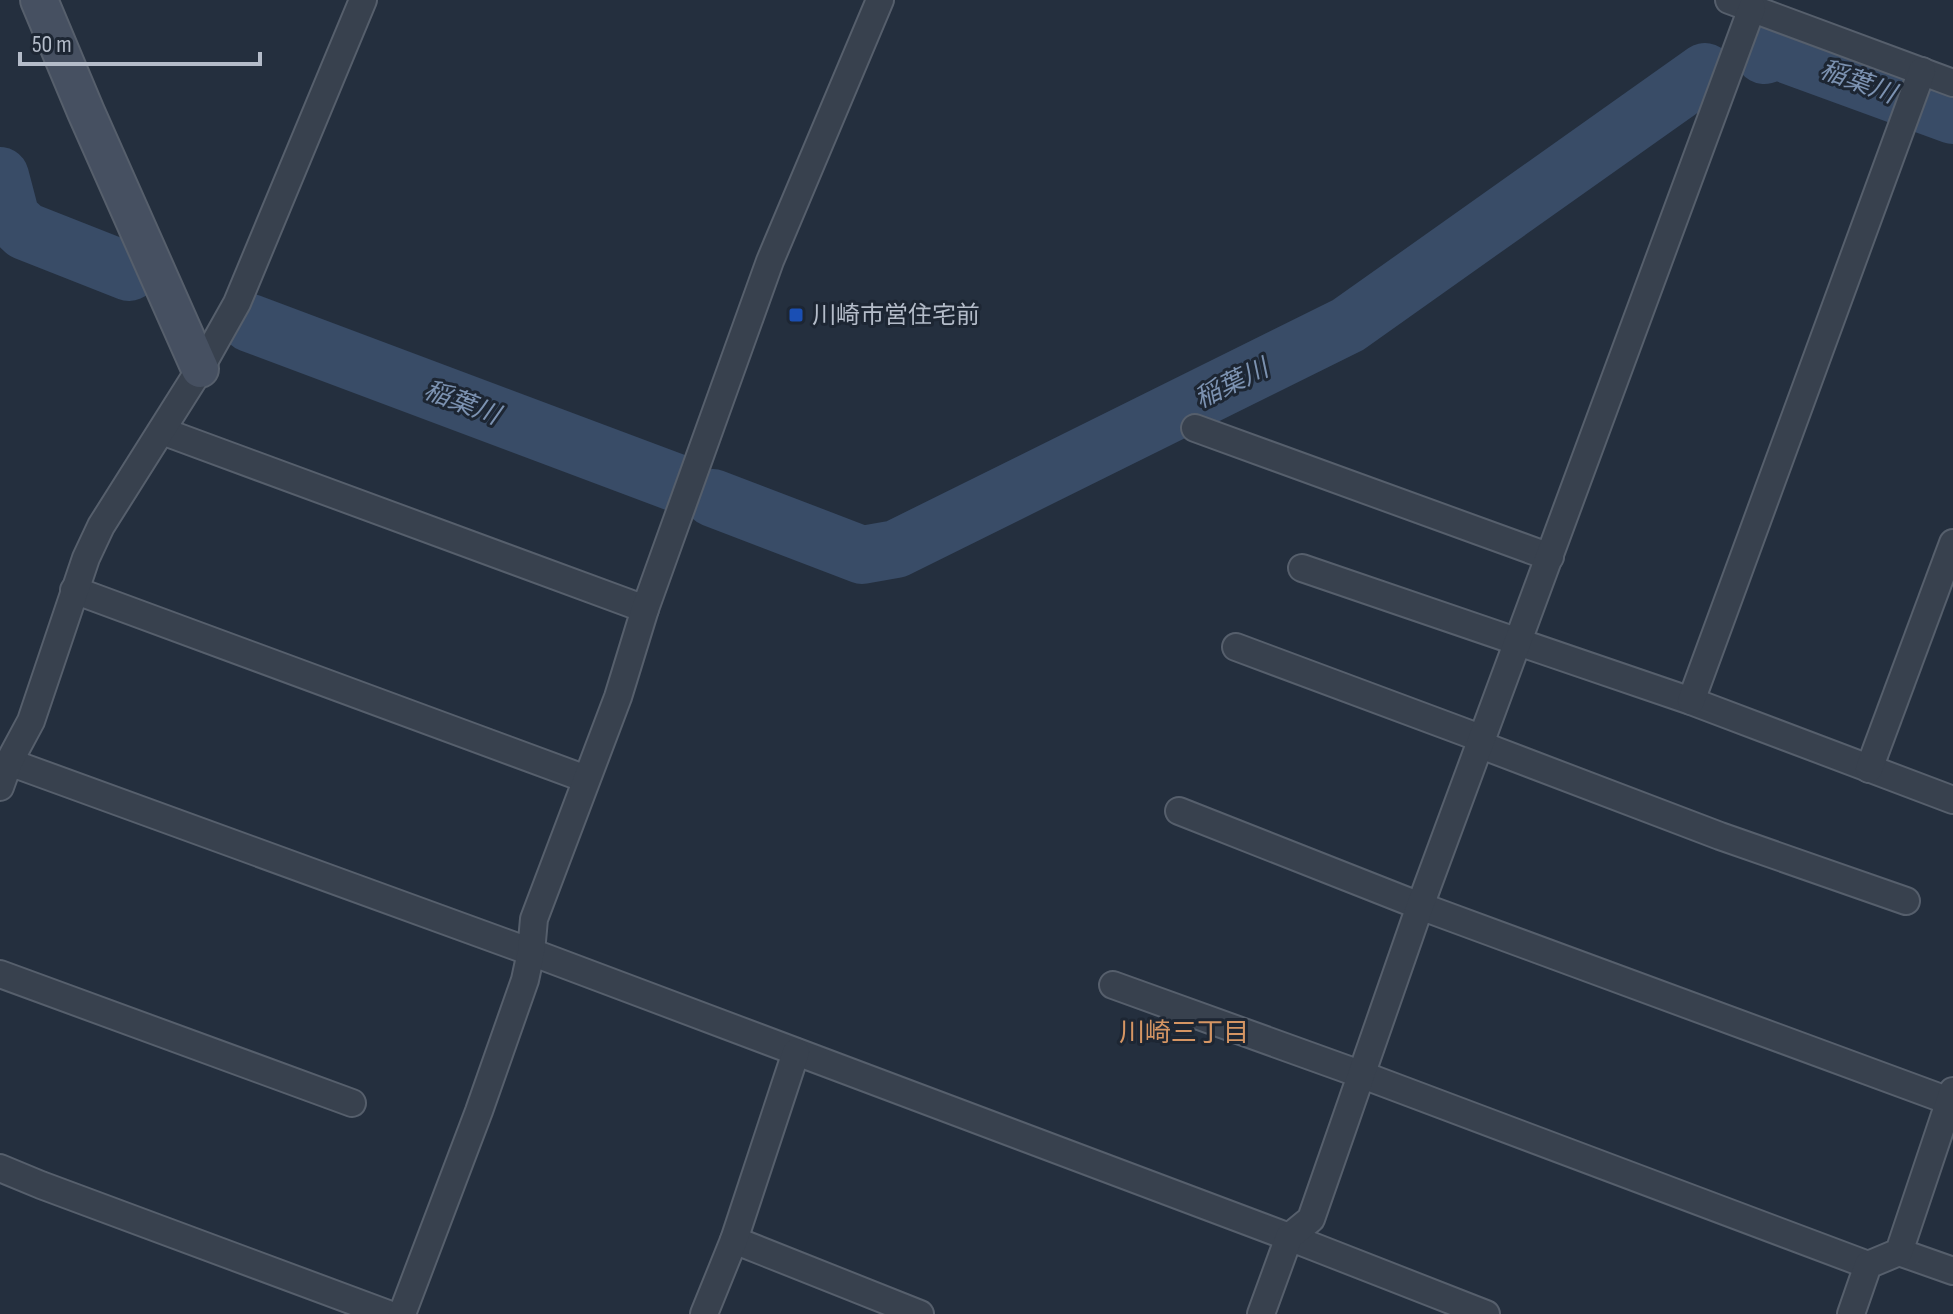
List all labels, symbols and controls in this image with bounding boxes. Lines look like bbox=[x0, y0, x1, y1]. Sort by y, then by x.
scale bar bbox=[20, 16, 260, 66]
text: 50 m bbox=[32, 30, 72, 59]
water label: 稲葉川 bbox=[1816, 55, 1902, 111]
place label: 川崎市営住宅前 bbox=[812, 301, 980, 330]
marker: 川崎市営住宅前 bbox=[787, 306, 805, 324]
water label: 稲葉川 bbox=[1190, 352, 1276, 415]
water label: 稲葉川 bbox=[419, 375, 506, 433]
district label: 川崎三丁目 bbox=[1119, 1018, 1249, 1049]

